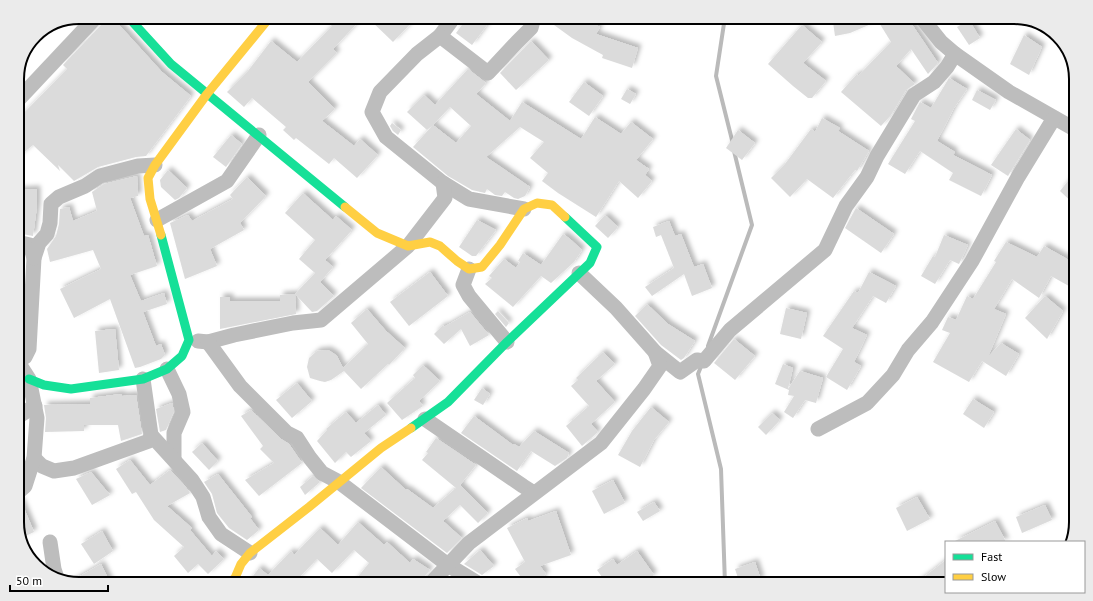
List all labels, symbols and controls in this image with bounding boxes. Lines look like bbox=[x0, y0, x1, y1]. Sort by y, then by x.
legend bbox=[945, 541, 1085, 593]
text: Fast bbox=[981, 549, 1002, 564]
scale bar bbox=[10, 567, 108, 593]
text: Slow bbox=[981, 569, 1006, 584]
text: 50 m bbox=[16, 573, 42, 588]

